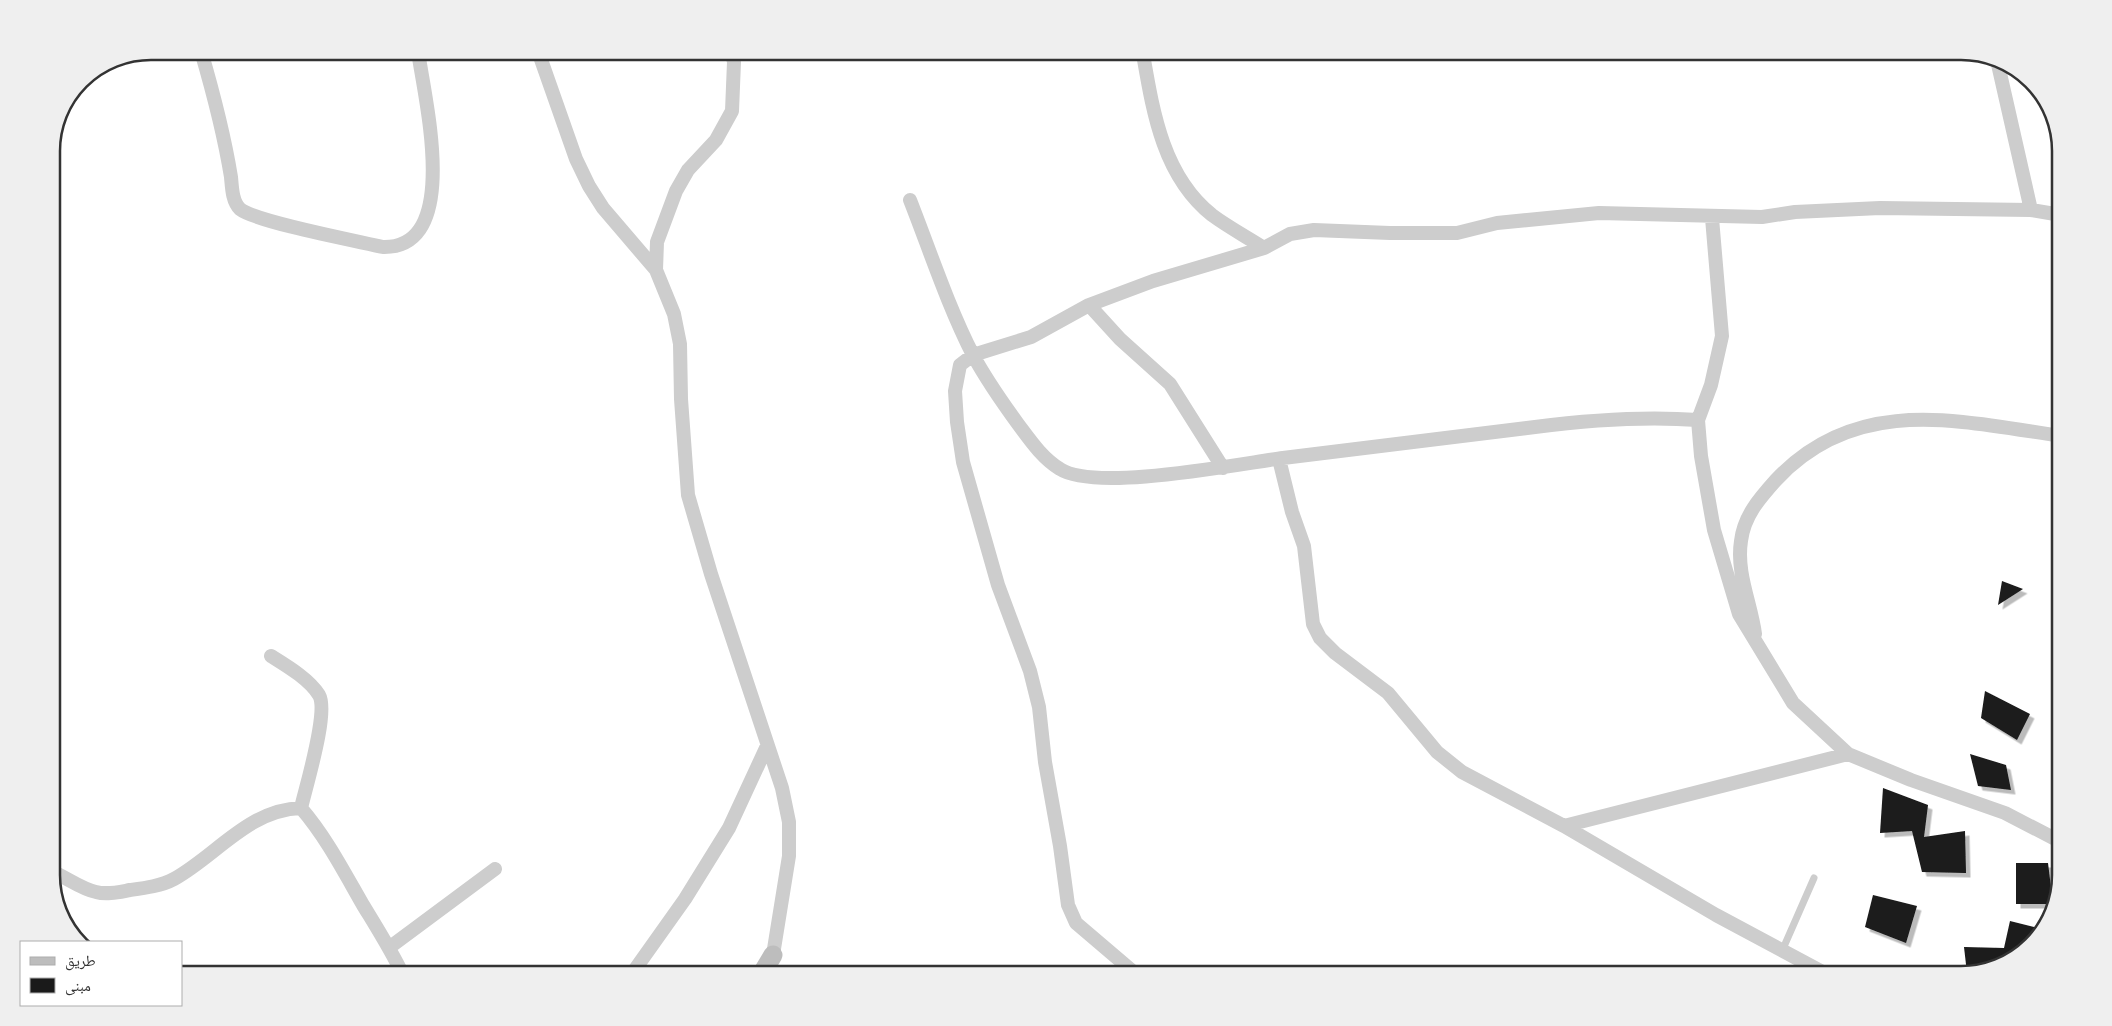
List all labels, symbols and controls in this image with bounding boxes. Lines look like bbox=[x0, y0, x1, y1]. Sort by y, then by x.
legend bbox=[20, 941, 182, 1006]
text: طريق bbox=[65, 952, 96, 971]
text: مبنى bbox=[65, 977, 91, 996]

